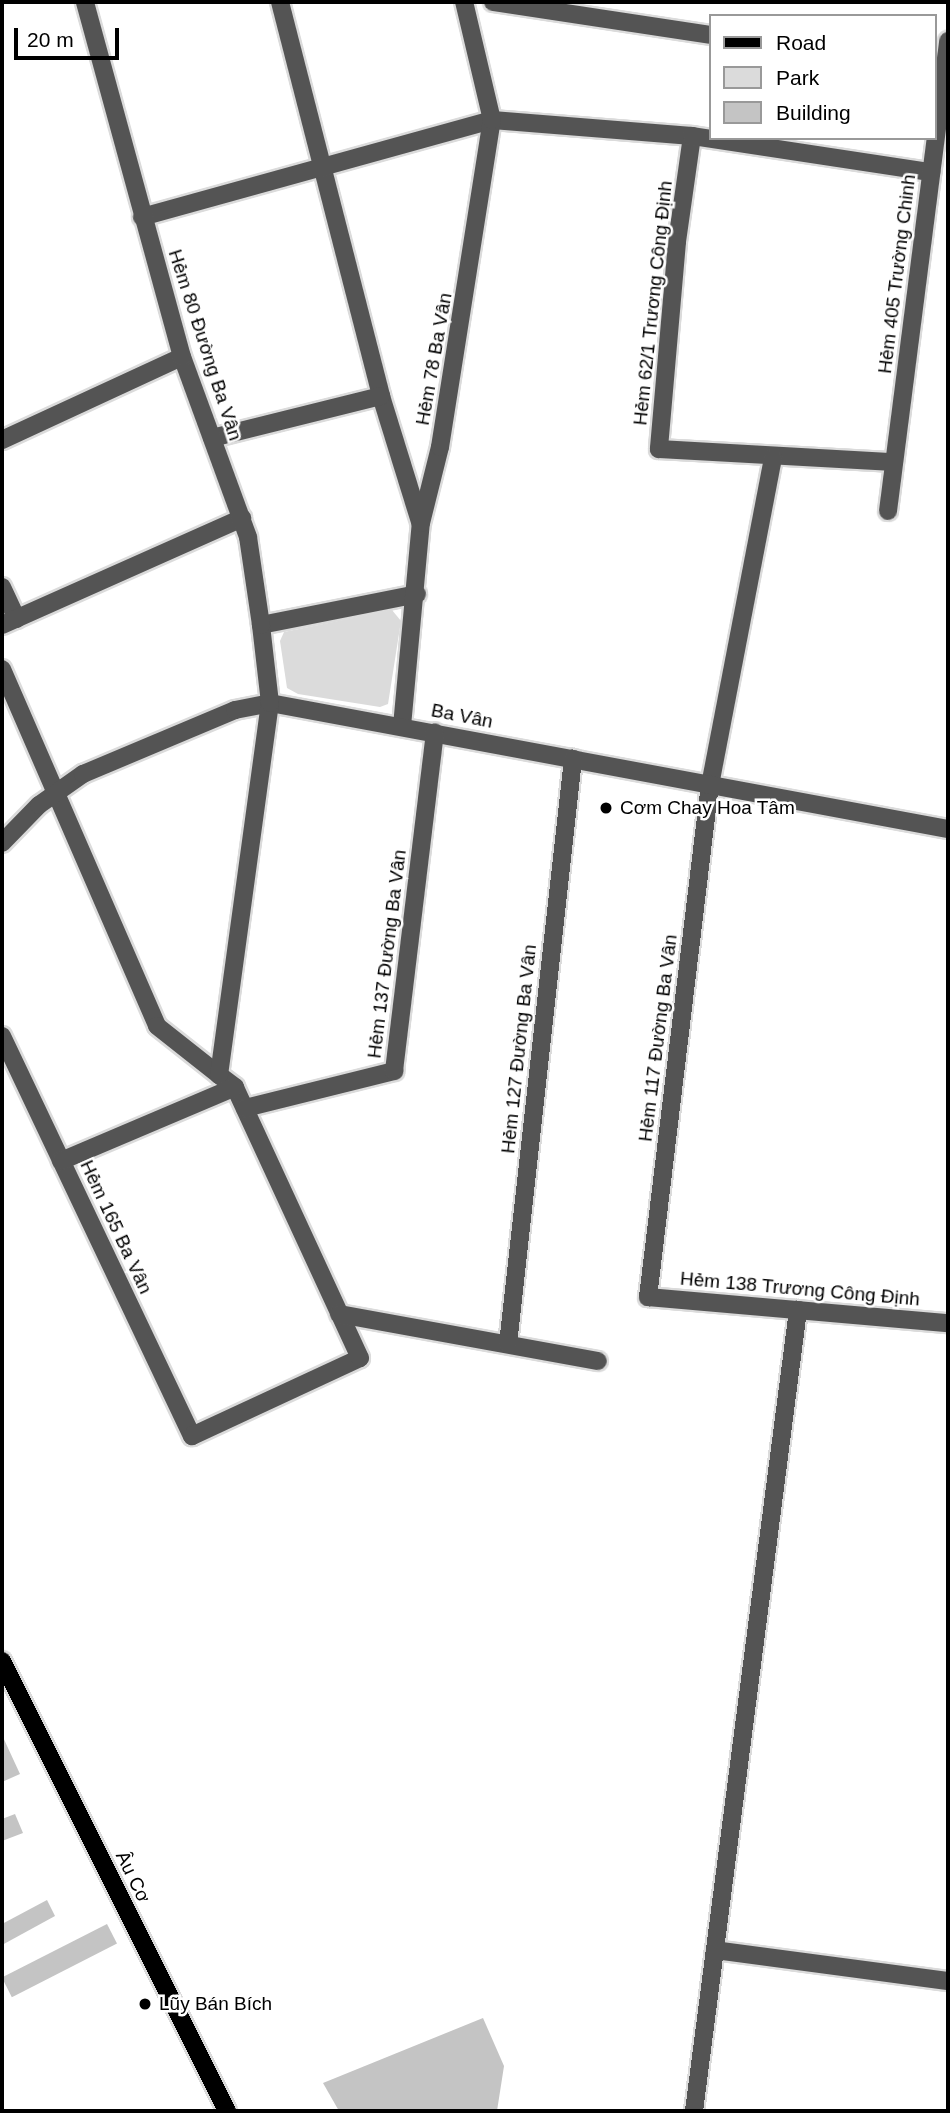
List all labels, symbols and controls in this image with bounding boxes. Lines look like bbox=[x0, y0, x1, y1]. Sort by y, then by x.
scale bar bbox=[18, 14, 122, 58]
legend bbox=[708, 14, 936, 140]
text: 20 m bbox=[27, 28, 74, 51]
text: Road bbox=[776, 31, 826, 54]
text: Park bbox=[776, 66, 819, 89]
text: Building bbox=[776, 101, 851, 124]
street label: Hẻm 405 Trường Chinh bbox=[873, 173, 921, 375]
street label: Hẻm 62/1 Trương Công Định bbox=[629, 179, 677, 427]
street label: Hẻm 80 Đường Ba Vân bbox=[163, 247, 247, 443]
street label: Hẻm 78 Ba Vân bbox=[411, 291, 457, 427]
street label: Ba Vân bbox=[429, 699, 495, 733]
place label: Cơm Chay Hoa Tâm bbox=[620, 797, 795, 819]
marker: Cơm Chay Hoa Tâm bbox=[598, 800, 614, 816]
street label: Hẻm 137 Đường Ba Vân bbox=[363, 848, 411, 1060]
street label: Hẻm 117 Đường Ba Vân bbox=[634, 933, 682, 1143]
street label: Hẻm 127 Đường Ba Vân bbox=[497, 943, 541, 1155]
street label: Hẻm 165 Ba Vân bbox=[75, 1157, 157, 1297]
street label: Hẻm 138 Trương Công Định bbox=[679, 1267, 921, 1311]
street label: Âu Cơ bbox=[111, 1847, 155, 1907]
place label: Lũy Bán Bích bbox=[159, 1993, 272, 2015]
marker: Lũy Bán Bích bbox=[137, 1996, 153, 2012]

